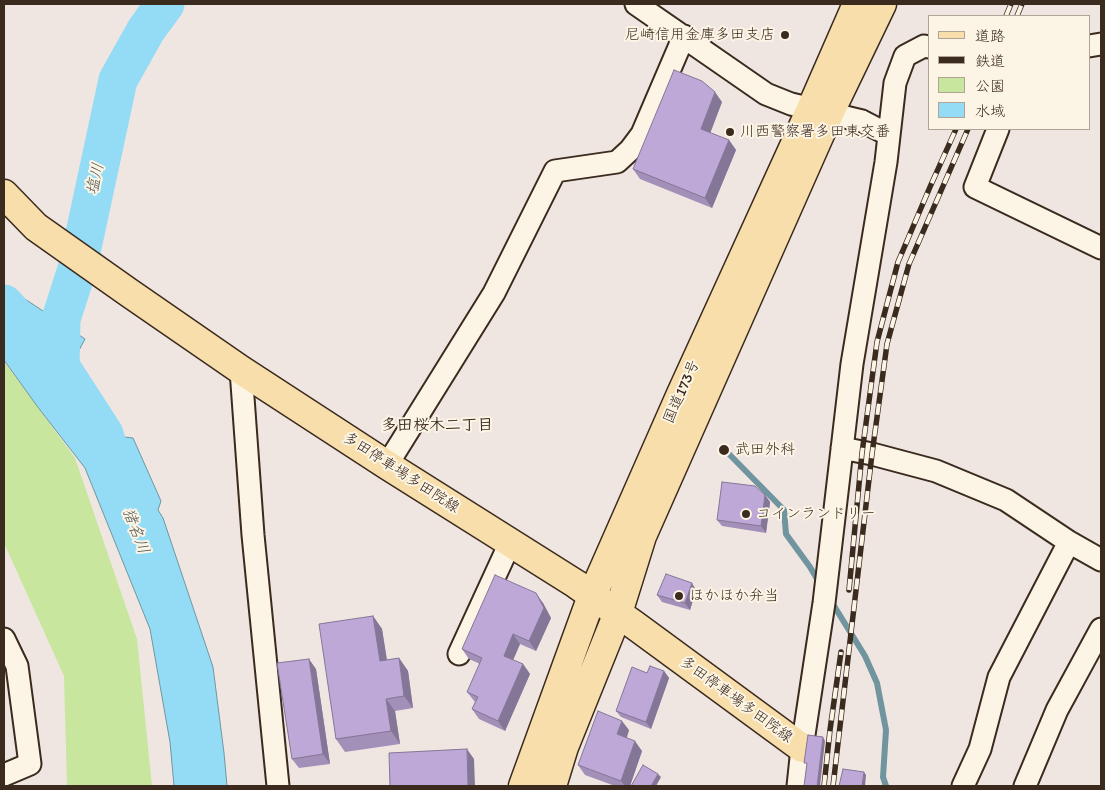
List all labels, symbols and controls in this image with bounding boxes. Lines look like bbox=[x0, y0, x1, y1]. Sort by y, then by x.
legend bbox=[928, 15, 1090, 130]
place label: 尼崎信用金庫多田支店 bbox=[625, 26, 775, 44]
text: 道路 bbox=[975, 27, 1005, 45]
marker: 尼崎信用金庫多田支店 bbox=[779, 29, 791, 41]
text: 鉄道 bbox=[975, 52, 1005, 70]
text: 公園 bbox=[975, 77, 1005, 95]
text: 水域 bbox=[975, 102, 1005, 120]
place label: 川西警察署多田東交番 bbox=[740, 123, 890, 141]
marker: 川西警察署多田東交番 bbox=[724, 126, 736, 138]
water label: 塩川 bbox=[83, 161, 109, 197]
street label: 国道173号 bbox=[660, 357, 704, 427]
district label: 多田桜木二丁目 bbox=[381, 416, 493, 436]
street label: 多田停車場多田院線 bbox=[339, 429, 463, 517]
place label: 武田外科 bbox=[735, 441, 795, 459]
marker: 武田外科 bbox=[717, 443, 731, 457]
water label: 猪名川 bbox=[117, 505, 153, 557]
place label: コインランドリー bbox=[756, 505, 876, 523]
marker: コインランドリー bbox=[740, 508, 752, 520]
place label: ほかほか弁当 bbox=[689, 587, 779, 605]
marker: ほかほか弁当 bbox=[673, 590, 685, 602]
street label: 多田停車場多田院線 bbox=[676, 653, 796, 747]

